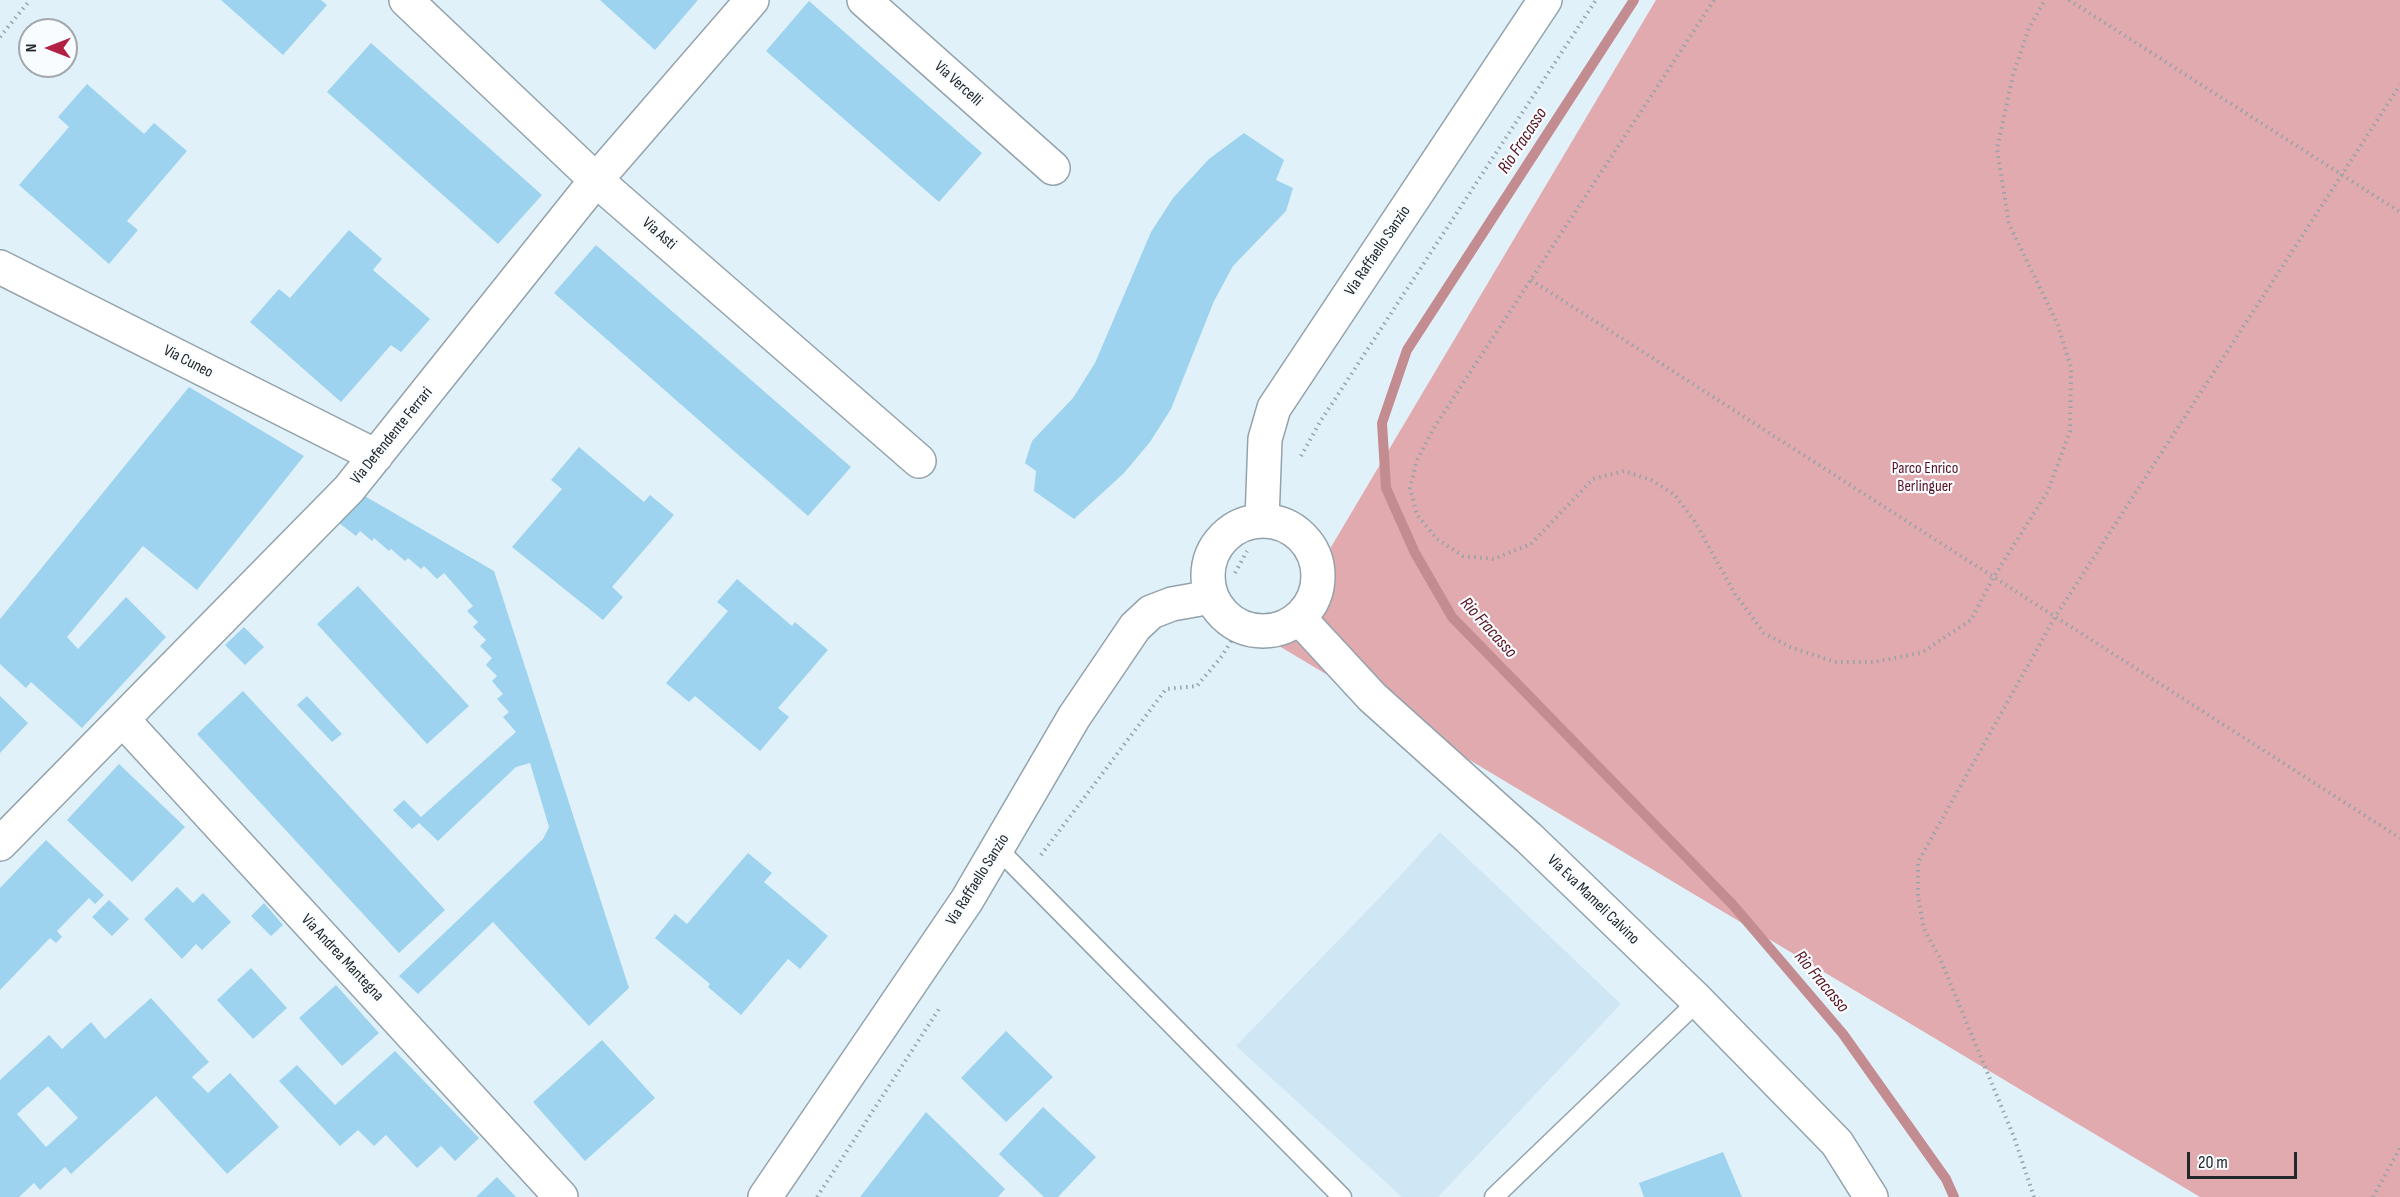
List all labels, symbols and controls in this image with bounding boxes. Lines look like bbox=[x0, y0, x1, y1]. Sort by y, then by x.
north arrow bbox=[18, 18, 78, 78]
text: N bbox=[22, 44, 41, 52]
street label: Via Vercelli bbox=[930, 57, 986, 111]
water label: Rio Fracasso bbox=[1494, 104, 1552, 178]
street label: Via Raffaello Sanzio bbox=[1341, 202, 1415, 300]
street label: Via Asti bbox=[638, 214, 680, 254]
street label: Via Cuneo bbox=[160, 341, 216, 383]
street label: Via Defendente Ferrari bbox=[347, 384, 437, 488]
park label: Parco Enrico Berlinguer bbox=[1892, 459, 1958, 497]
water label: Rio Fracasso bbox=[1455, 593, 1521, 663]
street label: Via Raffaello Sanzio bbox=[942, 831, 1014, 929]
street label: Via Eva Mameli Calvino bbox=[1543, 851, 1643, 949]
street label: Via Andrea Mantegna bbox=[297, 910, 387, 1006]
water label: Rio Fracasso bbox=[1789, 947, 1853, 1017]
scale bar bbox=[2190, 1140, 2300, 1178]
text: 20 m bbox=[2198, 1152, 2228, 1173]

